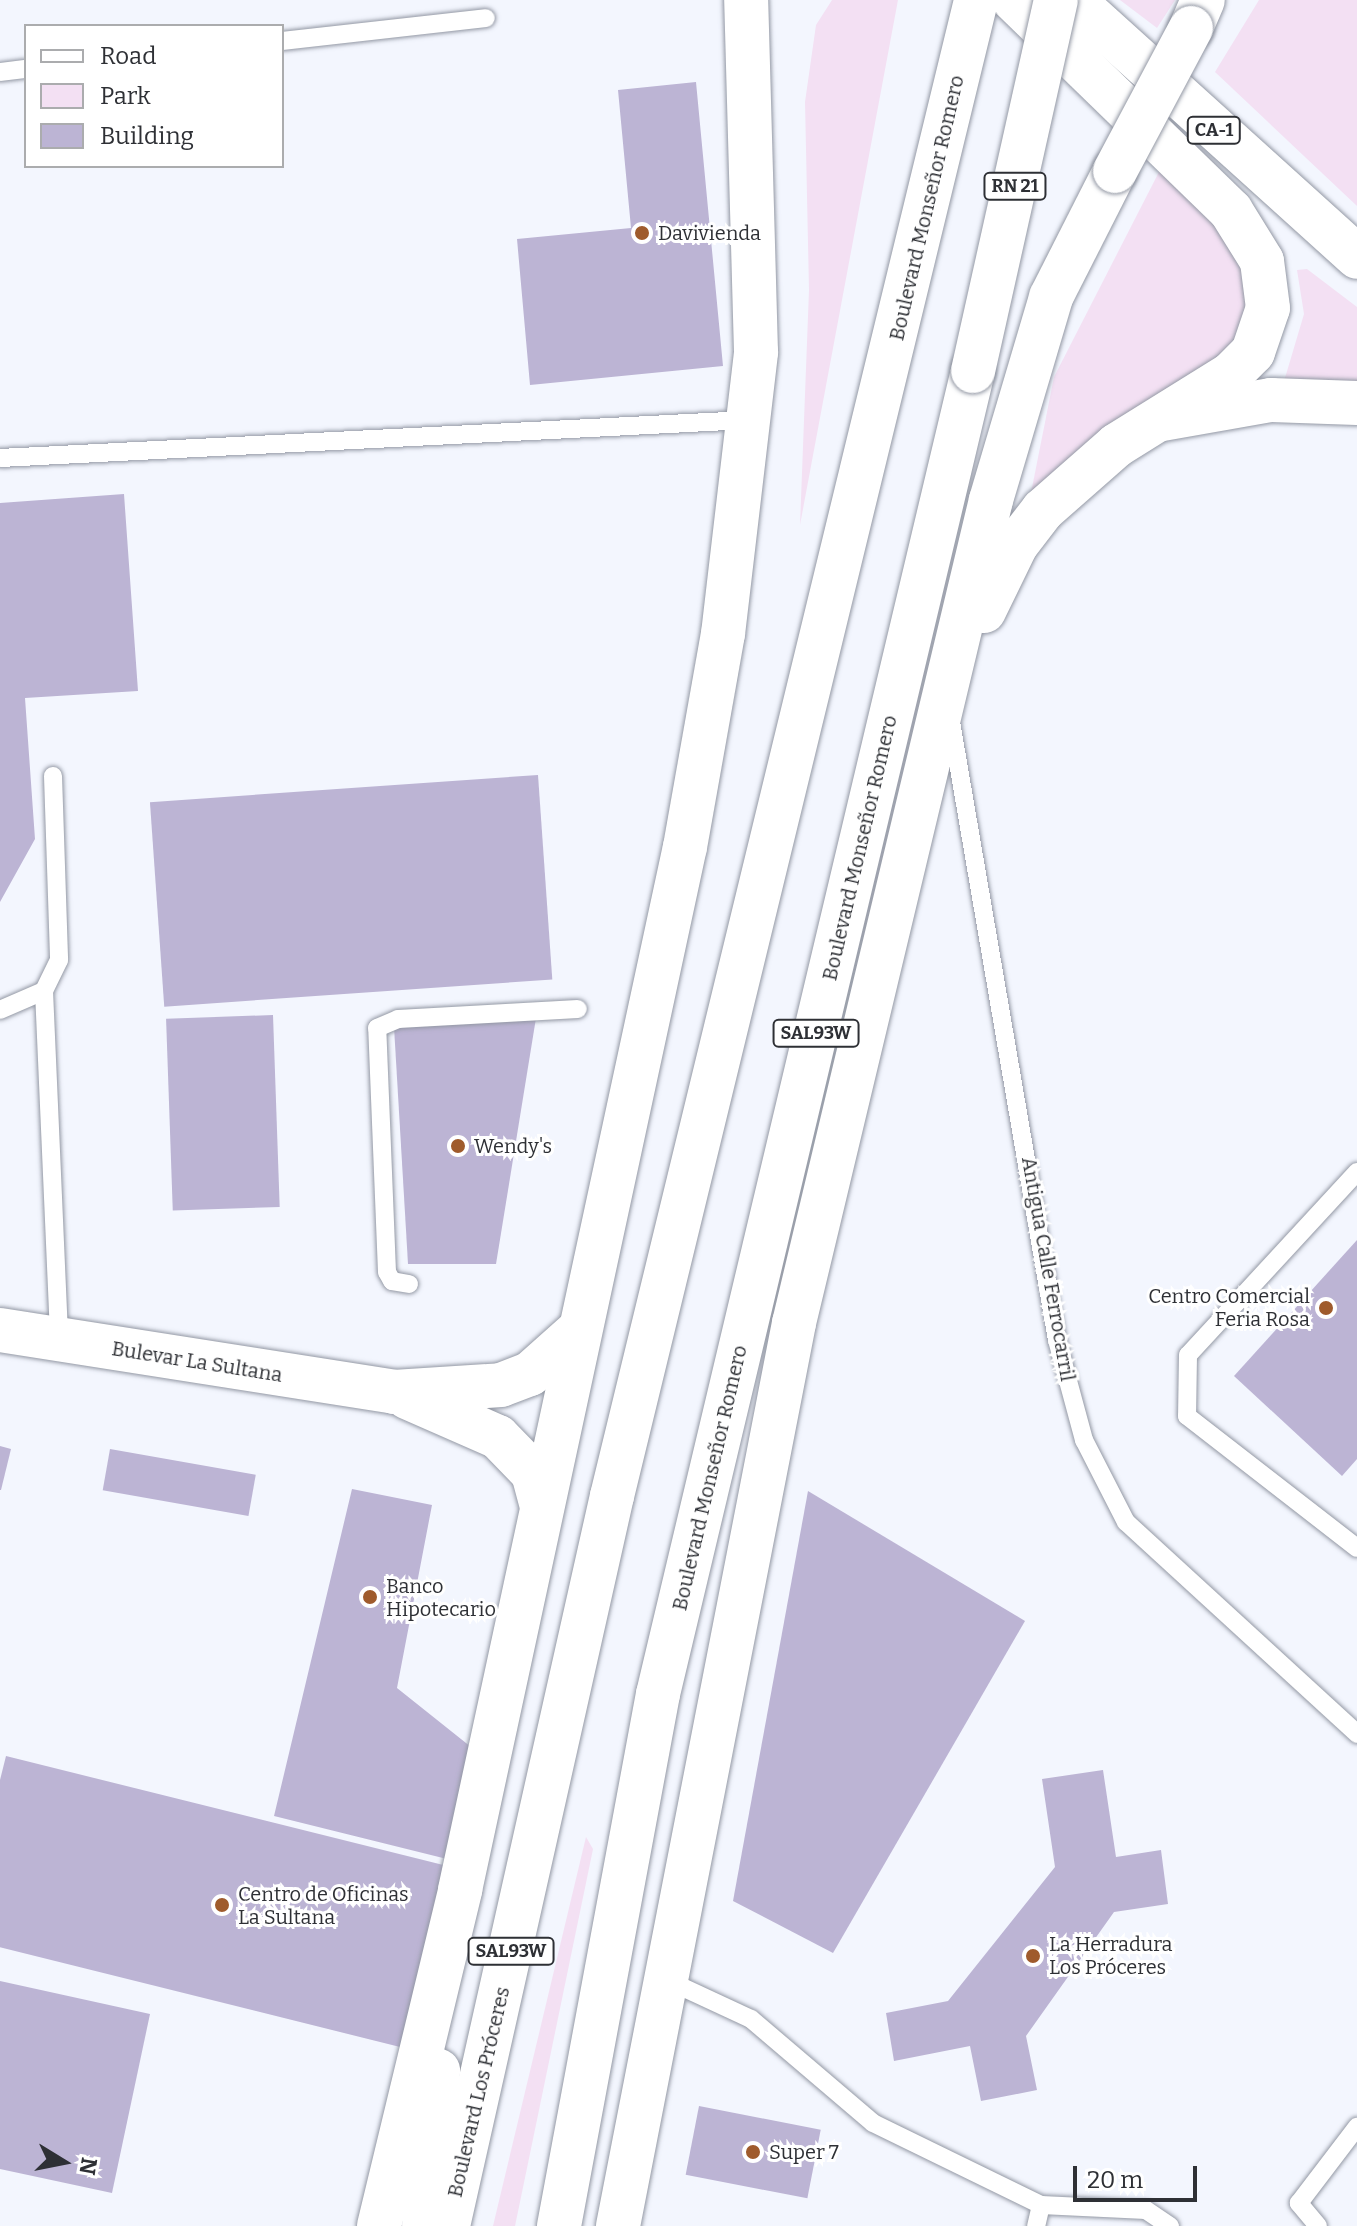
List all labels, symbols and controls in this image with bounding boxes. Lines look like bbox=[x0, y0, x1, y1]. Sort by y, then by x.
legend bbox=[24, 24, 284, 168]
text: Road bbox=[100, 42, 156, 70]
street label: Boulevard Monseñor Romero bbox=[885, 73, 969, 343]
text: Park bbox=[100, 82, 151, 110]
road number: CA-1 bbox=[1186, 116, 1242, 144]
text: Building bbox=[100, 122, 194, 150]
road number: RN 21 bbox=[983, 172, 1047, 200]
place label: Davivienda bbox=[658, 221, 761, 245]
marker: Davivienda bbox=[633, 224, 651, 242]
street label: Boulevard Monseñor Romero bbox=[818, 713, 902, 983]
road number: SAL93W bbox=[772, 1019, 860, 1047]
place label: Wendy's bbox=[474, 1134, 552, 1158]
marker: Wendy's bbox=[449, 1137, 467, 1155]
street label: Antigua Calle Ferrocarril bbox=[1016, 1155, 1080, 1383]
place label: Centro Comercial Feria Rosa bbox=[1148, 1284, 1310, 1331]
marker: Centro Comercial Feria Rosa bbox=[1317, 1299, 1335, 1317]
street label: Bulevar La Sultana bbox=[110, 1337, 284, 1387]
street label: Boulevard Monseñor Romero bbox=[668, 1343, 752, 1613]
place label: Banco Hipotecario bbox=[386, 1574, 496, 1621]
marker: Banco Hipotecario bbox=[361, 1588, 379, 1606]
place label: Centro de Oficinas La Sultana bbox=[238, 1882, 409, 1929]
marker: Centro de Oficinas La Sultana bbox=[213, 1896, 231, 1914]
place label: La Herradura Los Próceres bbox=[1049, 1932, 1172, 1979]
road number: SAL93W bbox=[467, 1937, 555, 1965]
marker: La Herradura Los Próceres bbox=[1024, 1947, 1042, 1965]
street label: Boulevard Los Próceres bbox=[443, 1984, 515, 2200]
north arrow bbox=[24, 2122, 104, 2202]
place label: Super 7 bbox=[769, 2140, 839, 2164]
marker: Super 7 bbox=[744, 2143, 762, 2161]
scale bar bbox=[1077, 2150, 1201, 2200]
text: N bbox=[73, 2156, 103, 2177]
text: 20 m bbox=[1087, 2166, 1143, 2194]

